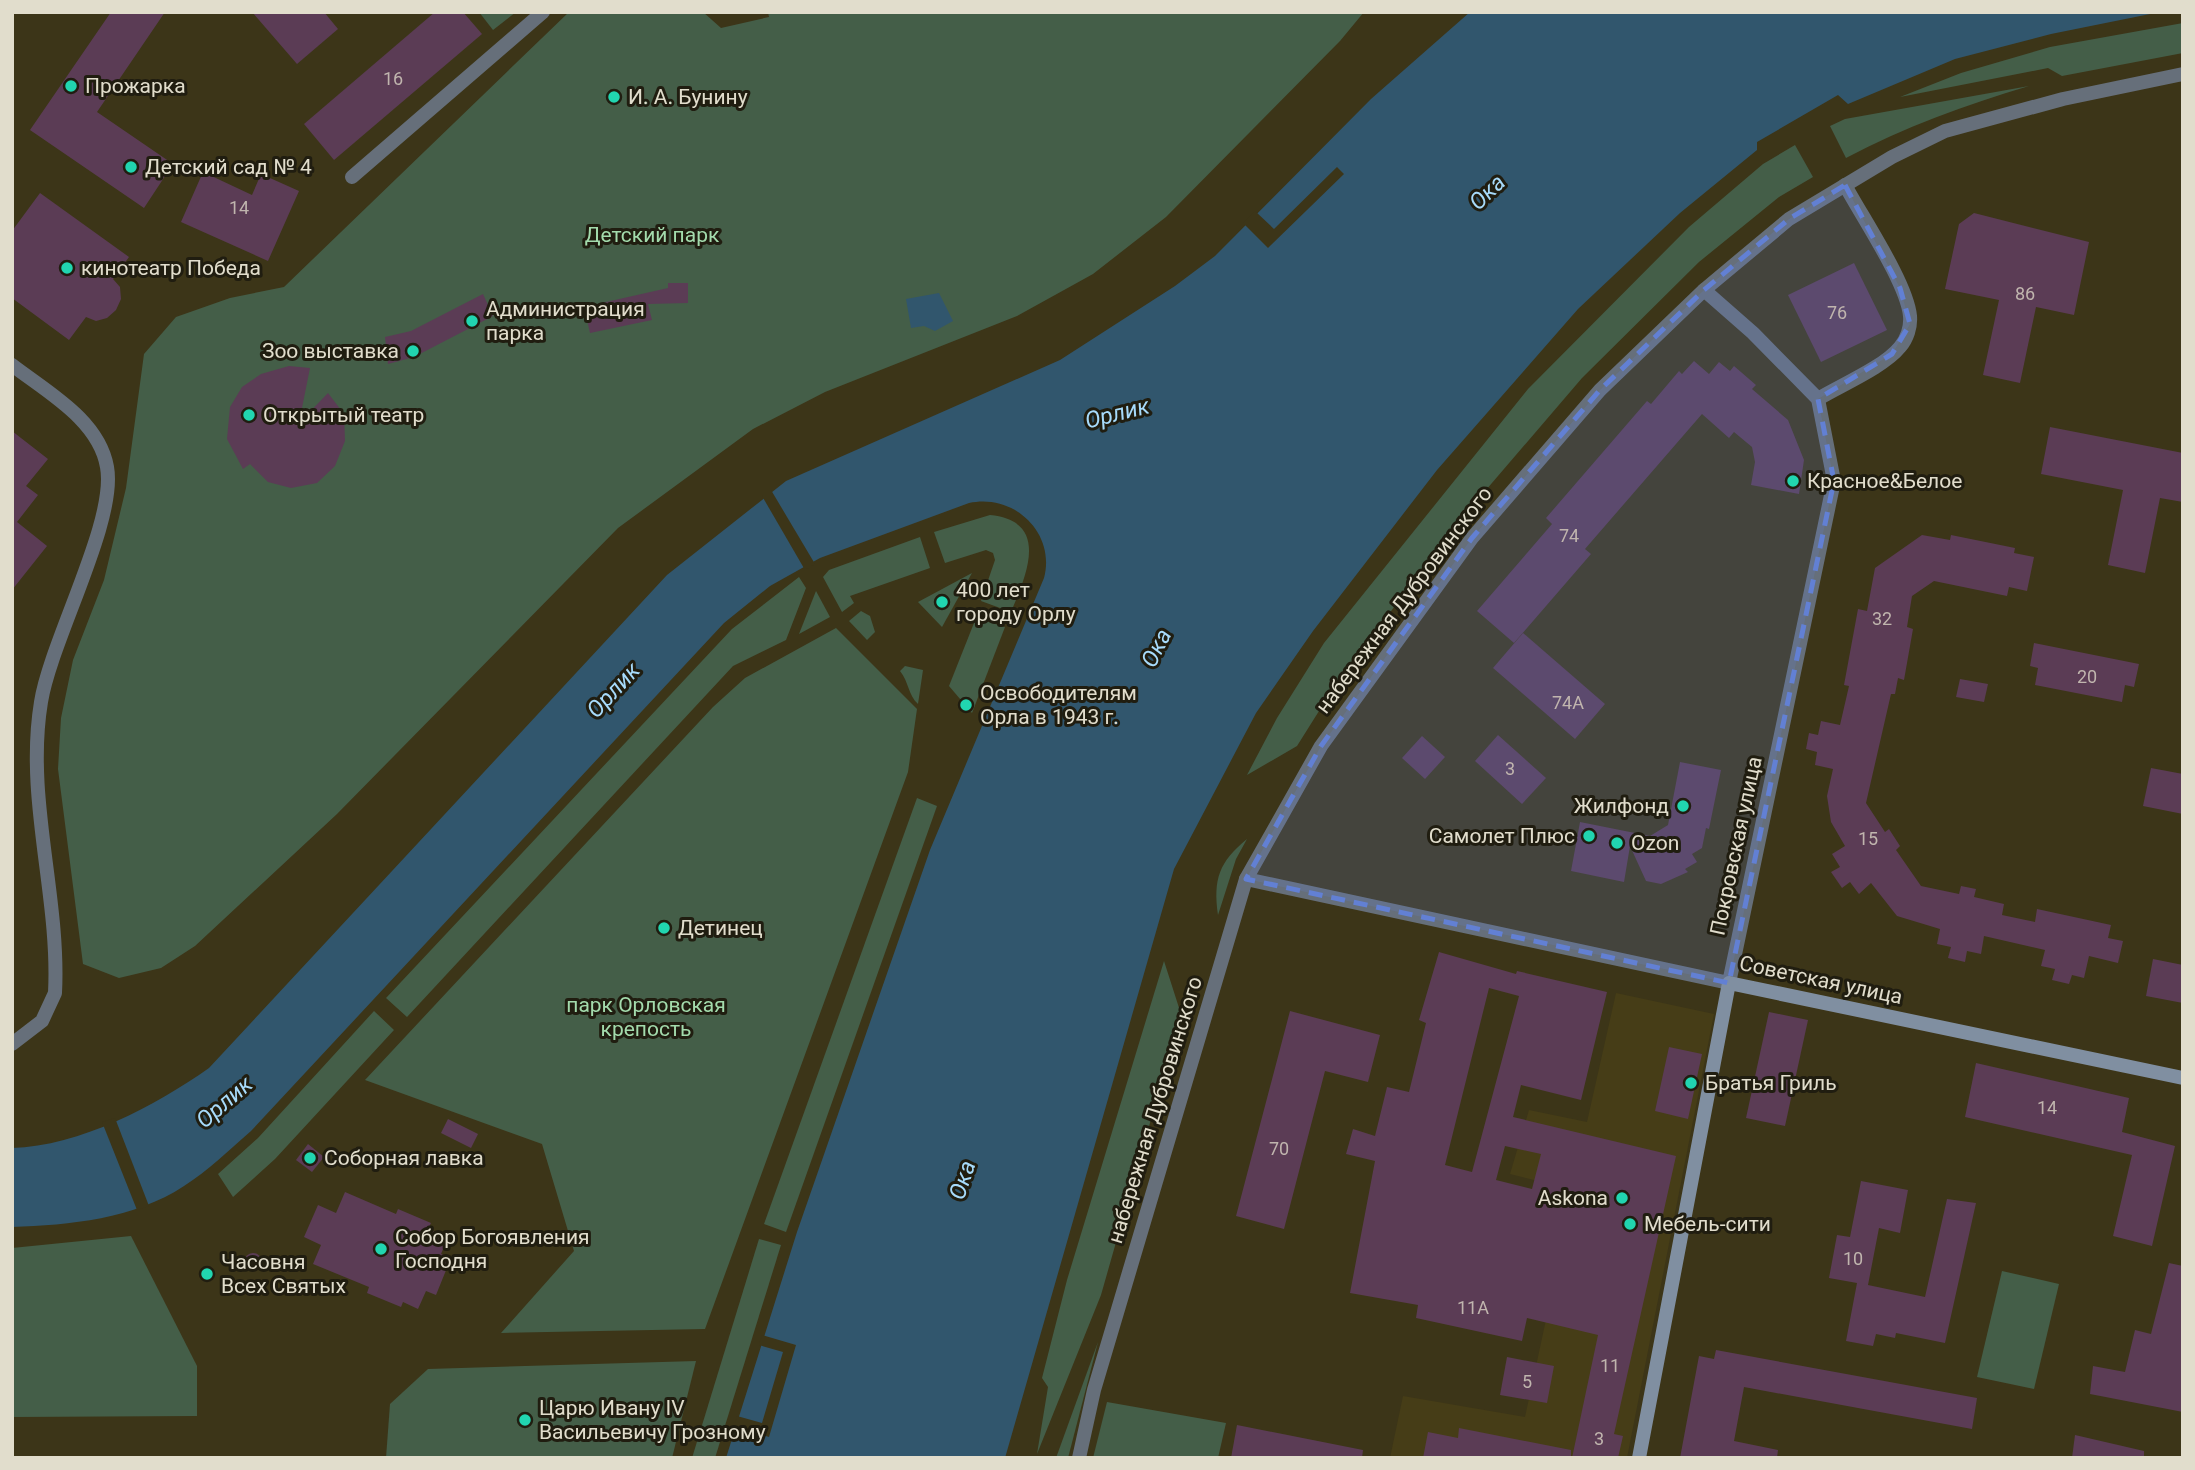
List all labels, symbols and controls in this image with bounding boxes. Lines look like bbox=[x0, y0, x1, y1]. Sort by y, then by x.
house number: 16 bbox=[383, 68, 403, 89]
place label: Прожарка bbox=[85, 74, 186, 98]
marker: Прожарка bbox=[63, 78, 79, 94]
place label: И. А. Бунину bbox=[628, 85, 748, 109]
marker: И. А. Бунину bbox=[606, 89, 622, 105]
place label: Детский сад № 4 bbox=[145, 155, 312, 179]
marker: Детский сад № 4 bbox=[123, 159, 139, 175]
water label: Ока bbox=[1464, 169, 1511, 216]
house number: 14 bbox=[229, 197, 249, 218]
park label: Детский парк bbox=[585, 223, 720, 247]
place label: кинотеатр Победа bbox=[81, 256, 261, 280]
marker: кинотеатр Победа bbox=[59, 260, 75, 276]
house number: 86 bbox=[2015, 283, 2035, 304]
place label: Администрация парка bbox=[486, 297, 645, 345]
house number: 76 bbox=[1827, 302, 1847, 323]
marker: Администрация парка bbox=[464, 313, 480, 329]
place label: Зоо выставка bbox=[262, 339, 399, 363]
marker: Зоо выставка bbox=[405, 343, 421, 359]
water label: Орлик bbox=[1082, 392, 1153, 435]
place label: Открытый театр bbox=[263, 403, 424, 427]
marker: Открытый театр bbox=[241, 407, 257, 423]
place label: Красное&Белое bbox=[1807, 469, 1962, 493]
marker: Красное&Белое bbox=[1785, 473, 1801, 489]
street label: набережная Дубровинского bbox=[1311, 482, 1497, 718]
house number: 74 bbox=[1559, 525, 1579, 546]
place label: 400 лет городу Орлу bbox=[956, 578, 1076, 626]
marker: 400 лет городу Орлу bbox=[934, 594, 950, 610]
house number: 32 bbox=[1872, 608, 1892, 629]
water label: Ока bbox=[1135, 624, 1177, 672]
water label: Орлик bbox=[581, 656, 646, 724]
house number: 20 bbox=[2077, 666, 2097, 687]
place label: Освободителям Орла в 1943 г. bbox=[980, 681, 1137, 729]
house number: 74А bbox=[1552, 692, 1584, 713]
marker: Освободителям Орла в 1943 г. bbox=[958, 697, 974, 713]
street label: Покровская улица bbox=[1705, 754, 1767, 938]
house number: 3 bbox=[1505, 758, 1515, 779]
place label: Жилфонд bbox=[1574, 794, 1669, 818]
marker: Жилфонд bbox=[1675, 798, 1691, 814]
place label: Самолет Плюс bbox=[1429, 824, 1575, 848]
marker: Самолет Плюс bbox=[1581, 828, 1597, 844]
house number: 15 bbox=[1858, 828, 1878, 849]
place label: Ozon bbox=[1631, 831, 1679, 855]
marker: Ozon bbox=[1609, 835, 1625, 851]
place label: Детинец bbox=[678, 916, 763, 940]
marker: Детинец bbox=[656, 920, 672, 936]
street label: Советская улица bbox=[1737, 951, 1905, 1009]
street label: набережная Дубровинского bbox=[1103, 974, 1207, 1246]
park label: парк Орловская крепость bbox=[566, 993, 726, 1041]
water label: Орлик bbox=[191, 1070, 259, 1134]
place label: Братья Гриль bbox=[1705, 1071, 1837, 1095]
marker: Братья Гриль bbox=[1683, 1075, 1699, 1091]
house number: 14 bbox=[2037, 1097, 2057, 1118]
house number: 70 bbox=[1269, 1138, 1289, 1159]
place label: Соборная лавка bbox=[324, 1146, 484, 1170]
marker: Соборная лавка bbox=[302, 1150, 318, 1166]
water label: Ока bbox=[944, 1157, 981, 1203]
place label: Askona bbox=[1538, 1186, 1608, 1210]
marker: Askona bbox=[1614, 1190, 1630, 1206]
place label: Мебель-сити bbox=[1644, 1212, 1771, 1236]
marker: Мебель-сити bbox=[1622, 1216, 1638, 1232]
place label: Собор Богоявления Господня bbox=[395, 1225, 590, 1273]
marker: Собор Богоявления Господня bbox=[373, 1241, 389, 1257]
house number: 10 bbox=[1843, 1248, 1863, 1269]
place label: Часовня Всех Святых bbox=[221, 1250, 346, 1298]
marker: Часовня Всех Святых bbox=[199, 1266, 215, 1282]
house number: 11А bbox=[1457, 1297, 1489, 1318]
house number: 11 bbox=[1600, 1355, 1620, 1376]
house number: 5 bbox=[1522, 1371, 1532, 1392]
place label: Царю Ивану IV Васильевичу Грозному bbox=[539, 1396, 766, 1444]
marker: Царю Ивану IV Васильевичу Грозному bbox=[517, 1412, 533, 1428]
house number: 3 bbox=[1594, 1428, 1604, 1449]

